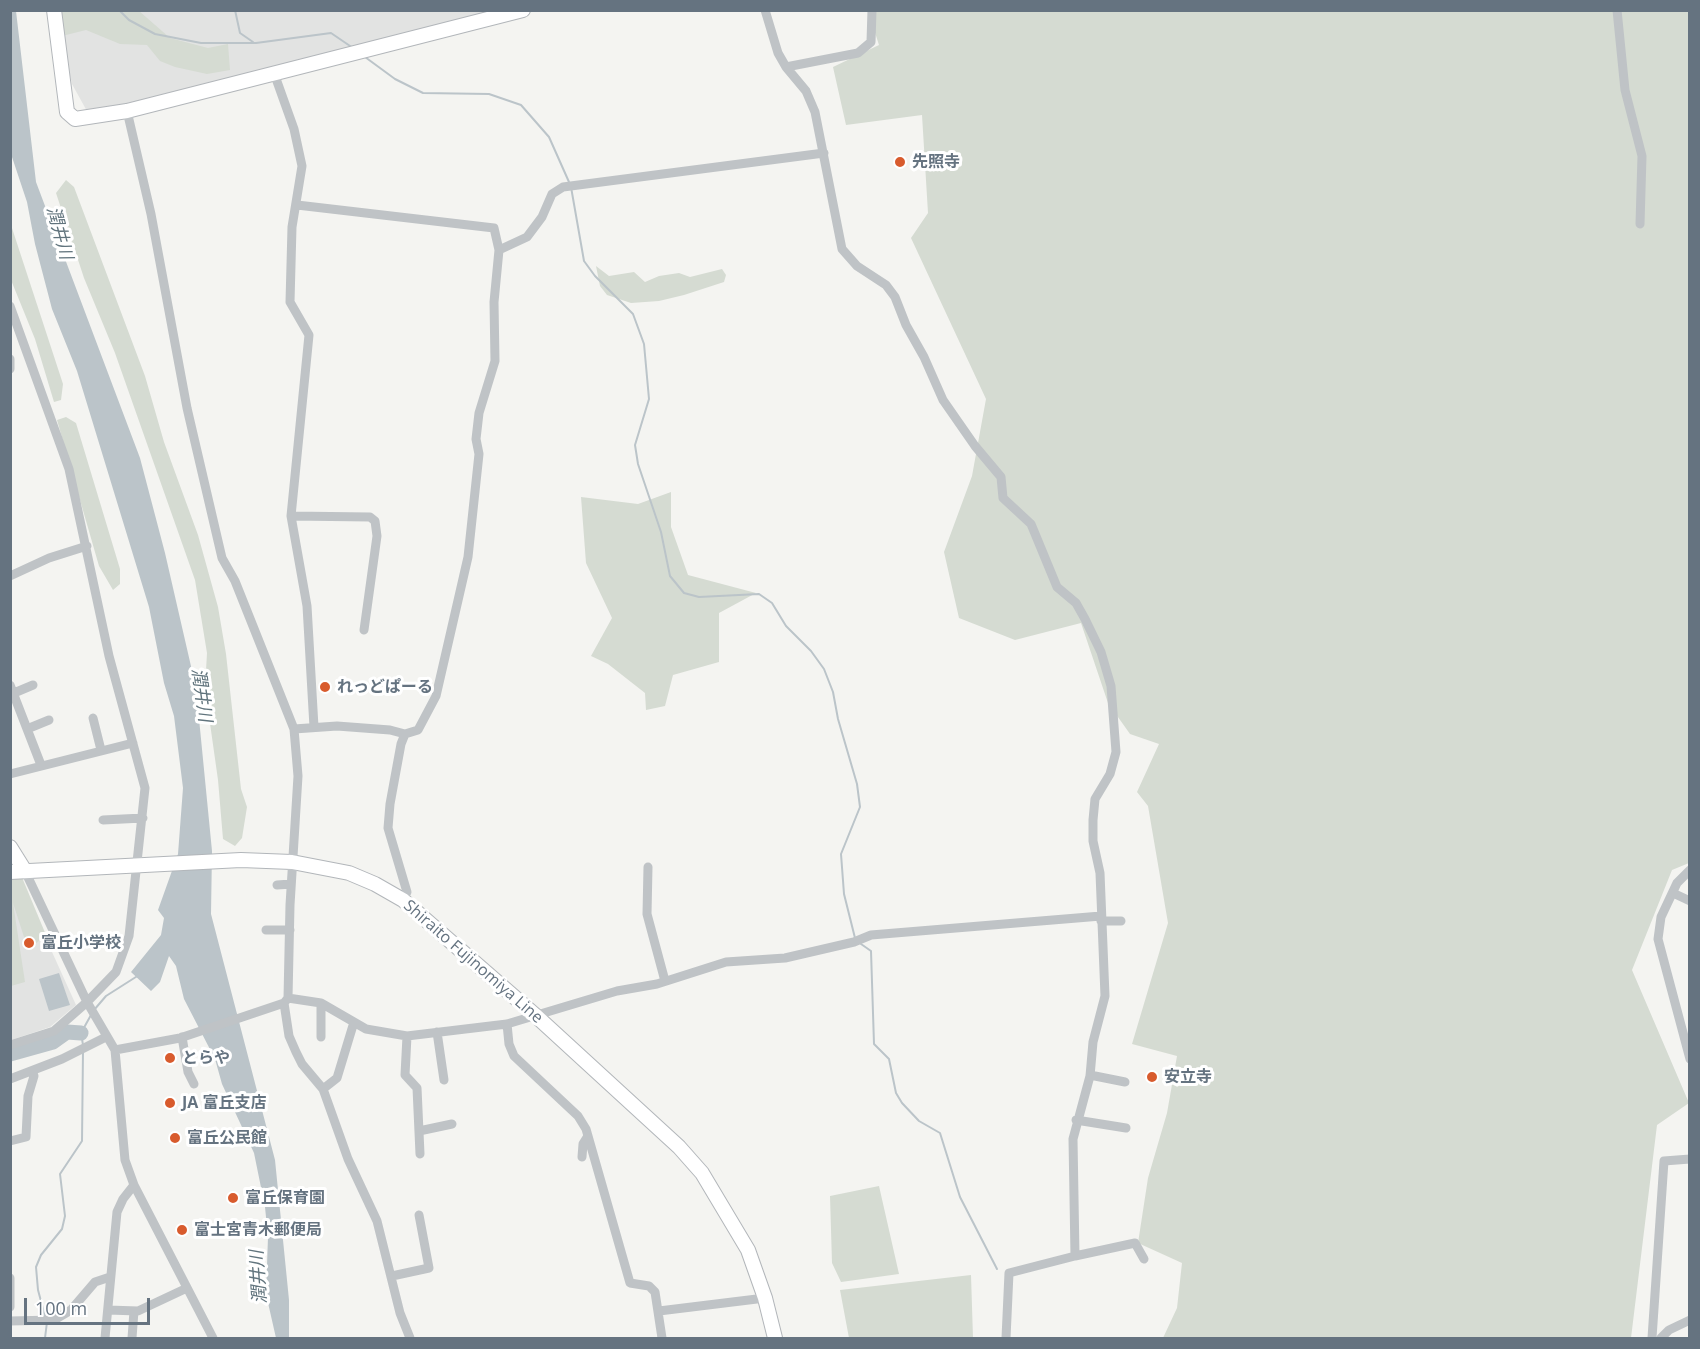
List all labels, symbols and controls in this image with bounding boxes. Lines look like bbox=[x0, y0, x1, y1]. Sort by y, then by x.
place label: 先照寺 bbox=[912, 152, 960, 172]
marker: 先照寺 bbox=[893, 155, 907, 169]
water label: 潤井川 bbox=[42, 204, 76, 262]
water label: 潤井川 bbox=[187, 667, 215, 723]
place label: れっどぱーる bbox=[337, 677, 433, 697]
marker: れっどぱーる bbox=[318, 680, 332, 694]
street label: Shiraito Fujinomiya Line bbox=[399, 896, 547, 1028]
place label: 富丘小学校 bbox=[41, 933, 121, 953]
marker: 富丘小学校 bbox=[22, 936, 36, 950]
place label: とらや bbox=[182, 1048, 230, 1068]
marker: とらや bbox=[163, 1051, 177, 1065]
place label: 安立寺 bbox=[1164, 1067, 1212, 1087]
marker: 安立寺 bbox=[1145, 1070, 1159, 1084]
place label: JA 富丘支店 bbox=[182, 1093, 266, 1113]
marker: JA 富丘支店 bbox=[163, 1096, 177, 1110]
place label: 富丘公民館 bbox=[187, 1128, 267, 1148]
marker: 富丘公民館 bbox=[168, 1131, 182, 1145]
place label: 富丘保育園 bbox=[245, 1188, 325, 1208]
marker: 富丘保育園 bbox=[226, 1191, 240, 1205]
place label: 富士宮青木郵便局 bbox=[194, 1220, 322, 1240]
marker: 富士宮青木郵便局 bbox=[175, 1223, 189, 1237]
water label: 潤井川 bbox=[246, 1249, 272, 1305]
scale bar bbox=[27, 1286, 153, 1324]
text: 100 m bbox=[35, 1296, 87, 1320]

